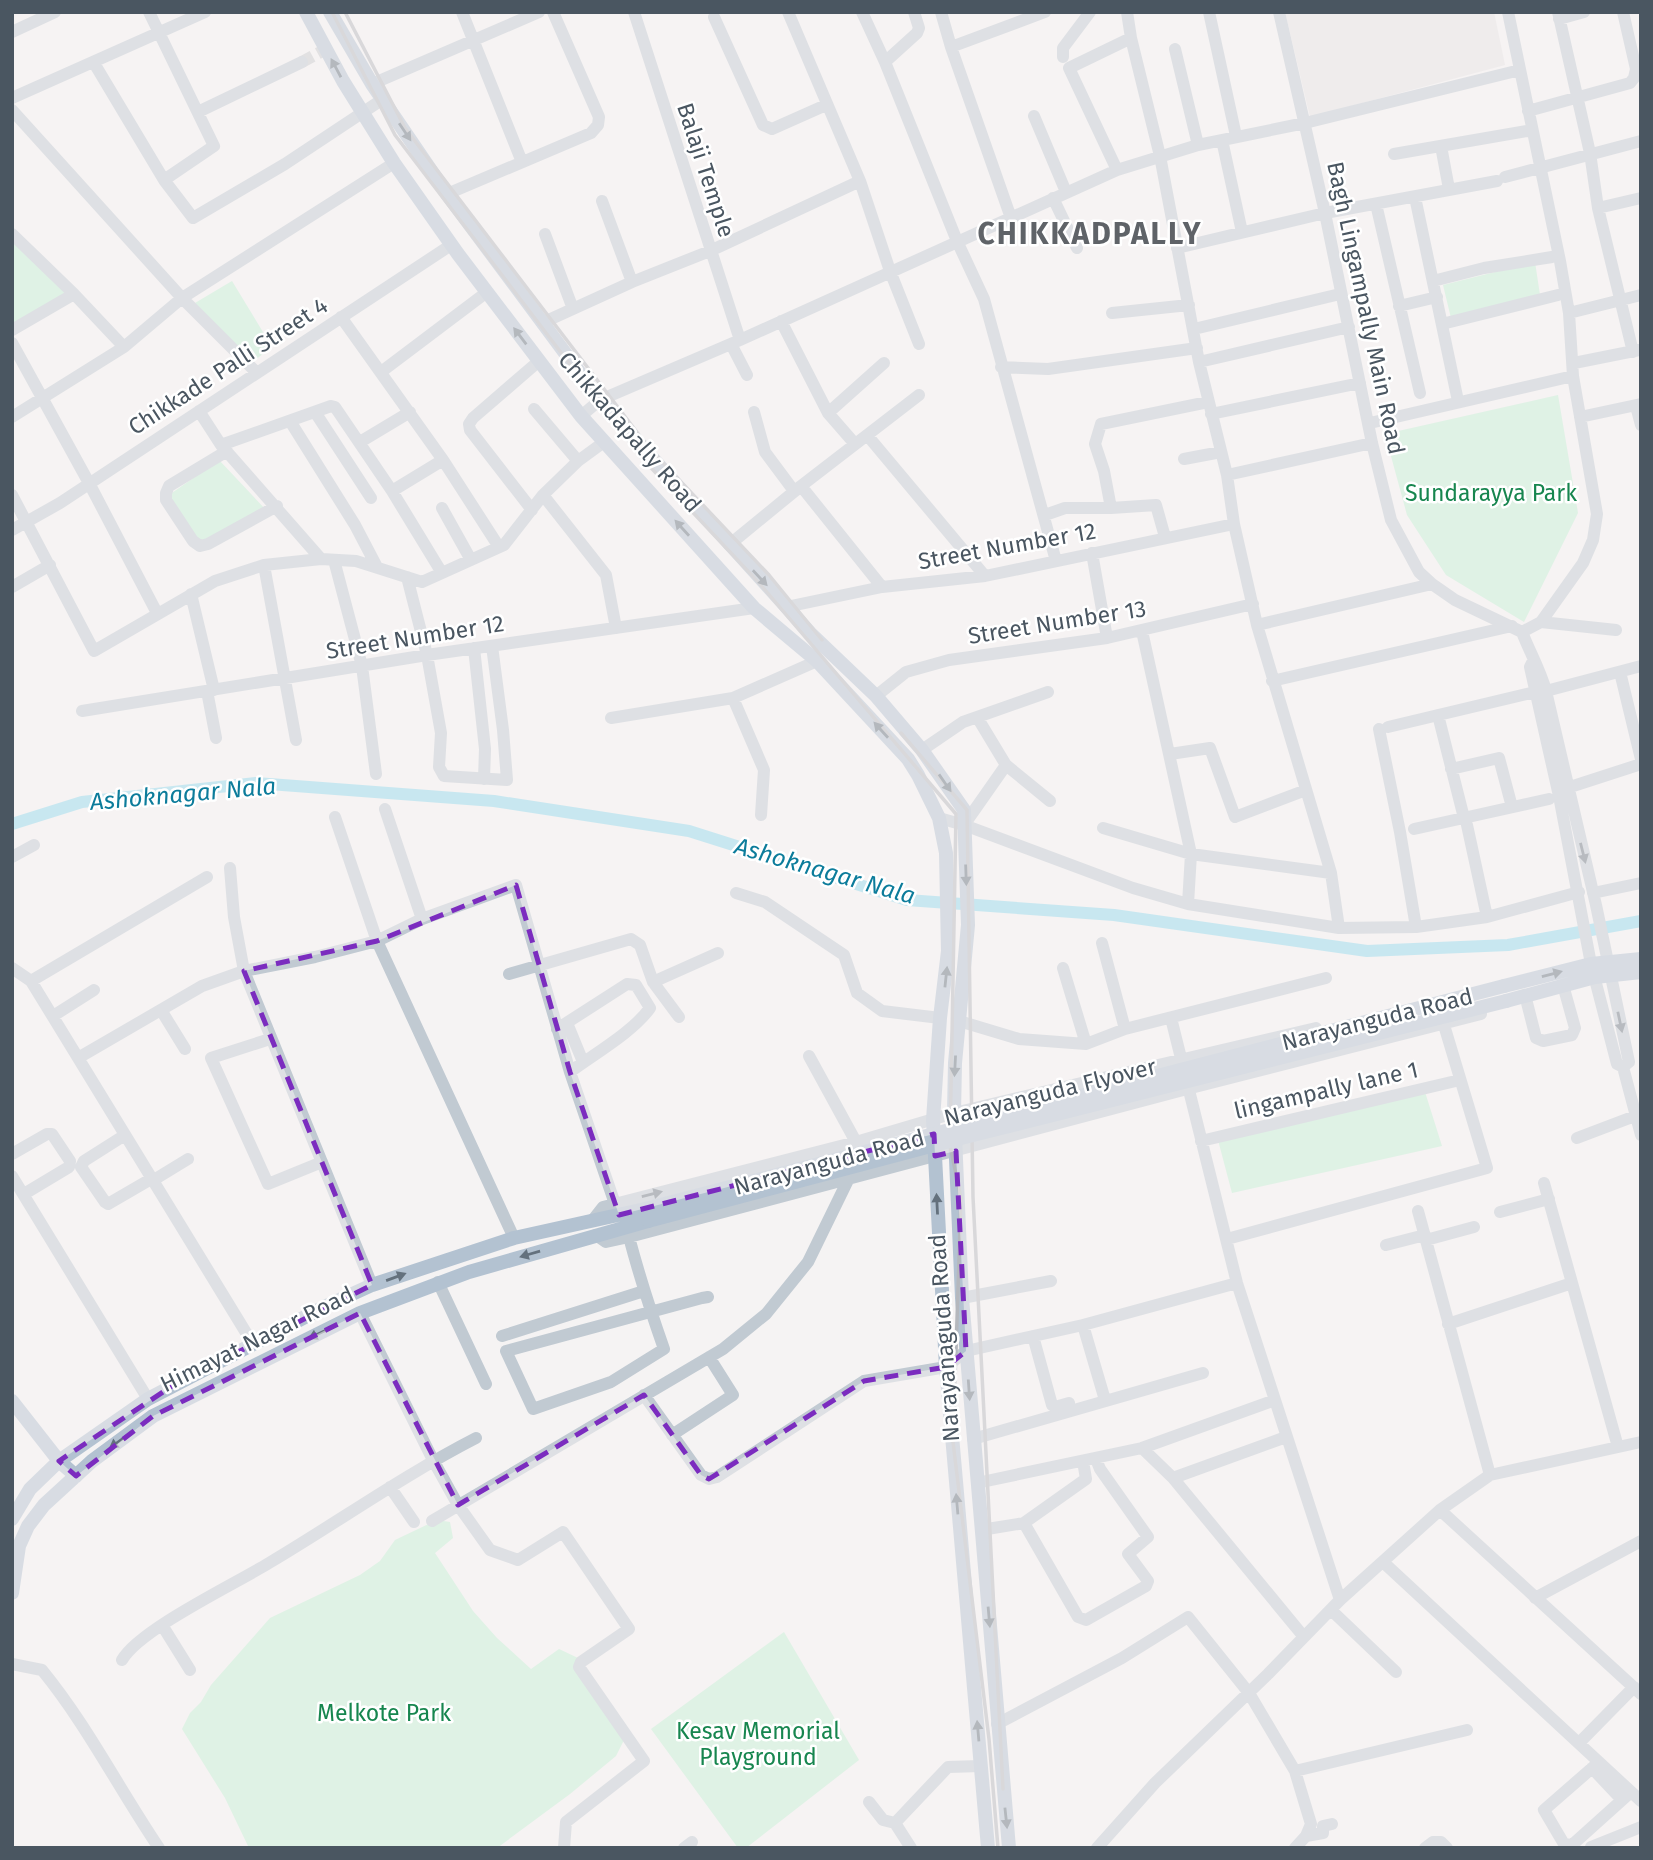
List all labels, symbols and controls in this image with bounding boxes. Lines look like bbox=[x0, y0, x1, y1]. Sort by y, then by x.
one-way arrow bbox=[330, 57, 342, 77]
street label: Balaji Temple bbox=[671, 99, 741, 241]
one-way arrow bbox=[398, 123, 412, 141]
street label: Bagh Lingampally Main Road bbox=[1321, 159, 1411, 457]
district label: CHIKKADPALLY bbox=[977, 216, 1203, 252]
street label: Chikkade Palli Street 4 bbox=[123, 291, 333, 441]
one-way arrow bbox=[512, 327, 527, 345]
street label: Chikkadapally Road bbox=[553, 346, 707, 518]
park label: Sundarayya Park bbox=[1405, 479, 1577, 507]
street label: Street Number 12 bbox=[916, 517, 1098, 575]
one-way arrow bbox=[674, 519, 690, 537]
one-way arrow bbox=[752, 569, 768, 587]
street label: Street Number 13 bbox=[966, 594, 1148, 650]
street label: Street Number 12 bbox=[324, 609, 506, 665]
one-way arrow bbox=[873, 721, 889, 739]
water label: Ashoknagar Nala bbox=[88, 772, 277, 816]
one-way arrow bbox=[938, 774, 952, 792]
water label: Ashoknagar Nala bbox=[731, 832, 918, 910]
one-way arrow bbox=[1578, 842, 1589, 864]
one-way arrow bbox=[960, 864, 971, 886]
one-way arrow bbox=[940, 966, 951, 988]
one-way arrow bbox=[1541, 968, 1563, 979]
street label: Narayanguda Road bbox=[1279, 982, 1475, 1056]
one-way arrow bbox=[1615, 1012, 1626, 1034]
street label: Narayanguda Flyover bbox=[941, 1052, 1159, 1132]
one-way arrow bbox=[950, 1055, 961, 1077]
street label: lingampally lane 1 bbox=[1231, 1055, 1421, 1125]
street label: Narayanguda Road bbox=[731, 1123, 927, 1201]
one-way arrow bbox=[642, 1188, 664, 1199]
one-way arrow bbox=[931, 1193, 942, 1215]
street label: Narayanaguda Road bbox=[923, 1233, 965, 1443]
one-way arrow bbox=[519, 1249, 540, 1259]
one-way arrow bbox=[385, 1271, 406, 1282]
street label: Himayat Nagar Road bbox=[156, 1280, 358, 1398]
one-way arrow bbox=[308, 1328, 328, 1339]
one-way arrow bbox=[964, 1380, 975, 1402]
one-way arrow bbox=[109, 1435, 127, 1449]
one-way arrow bbox=[951, 1493, 962, 1515]
one-way arrow bbox=[983, 1606, 994, 1628]
park label: Melkote Park bbox=[317, 1699, 451, 1727]
park label: Kesav Memorial Playground bbox=[676, 1717, 840, 1771]
one-way arrow bbox=[972, 1720, 983, 1742]
one-way arrow bbox=[1001, 1807, 1012, 1829]

